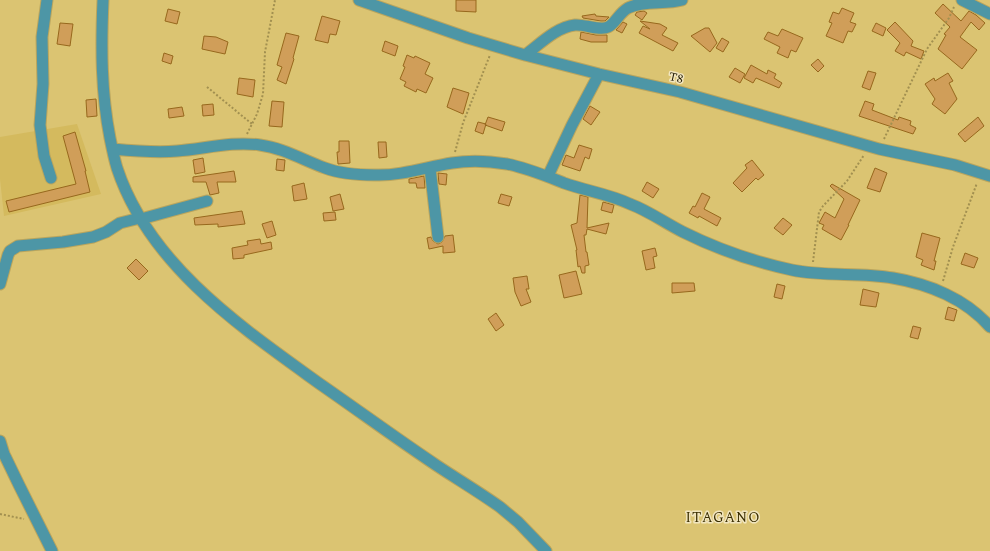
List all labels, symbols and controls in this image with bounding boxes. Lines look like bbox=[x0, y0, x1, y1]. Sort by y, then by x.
street label: T8 bbox=[667, 67, 685, 89]
district label: ITAGANO bbox=[685, 507, 761, 528]

